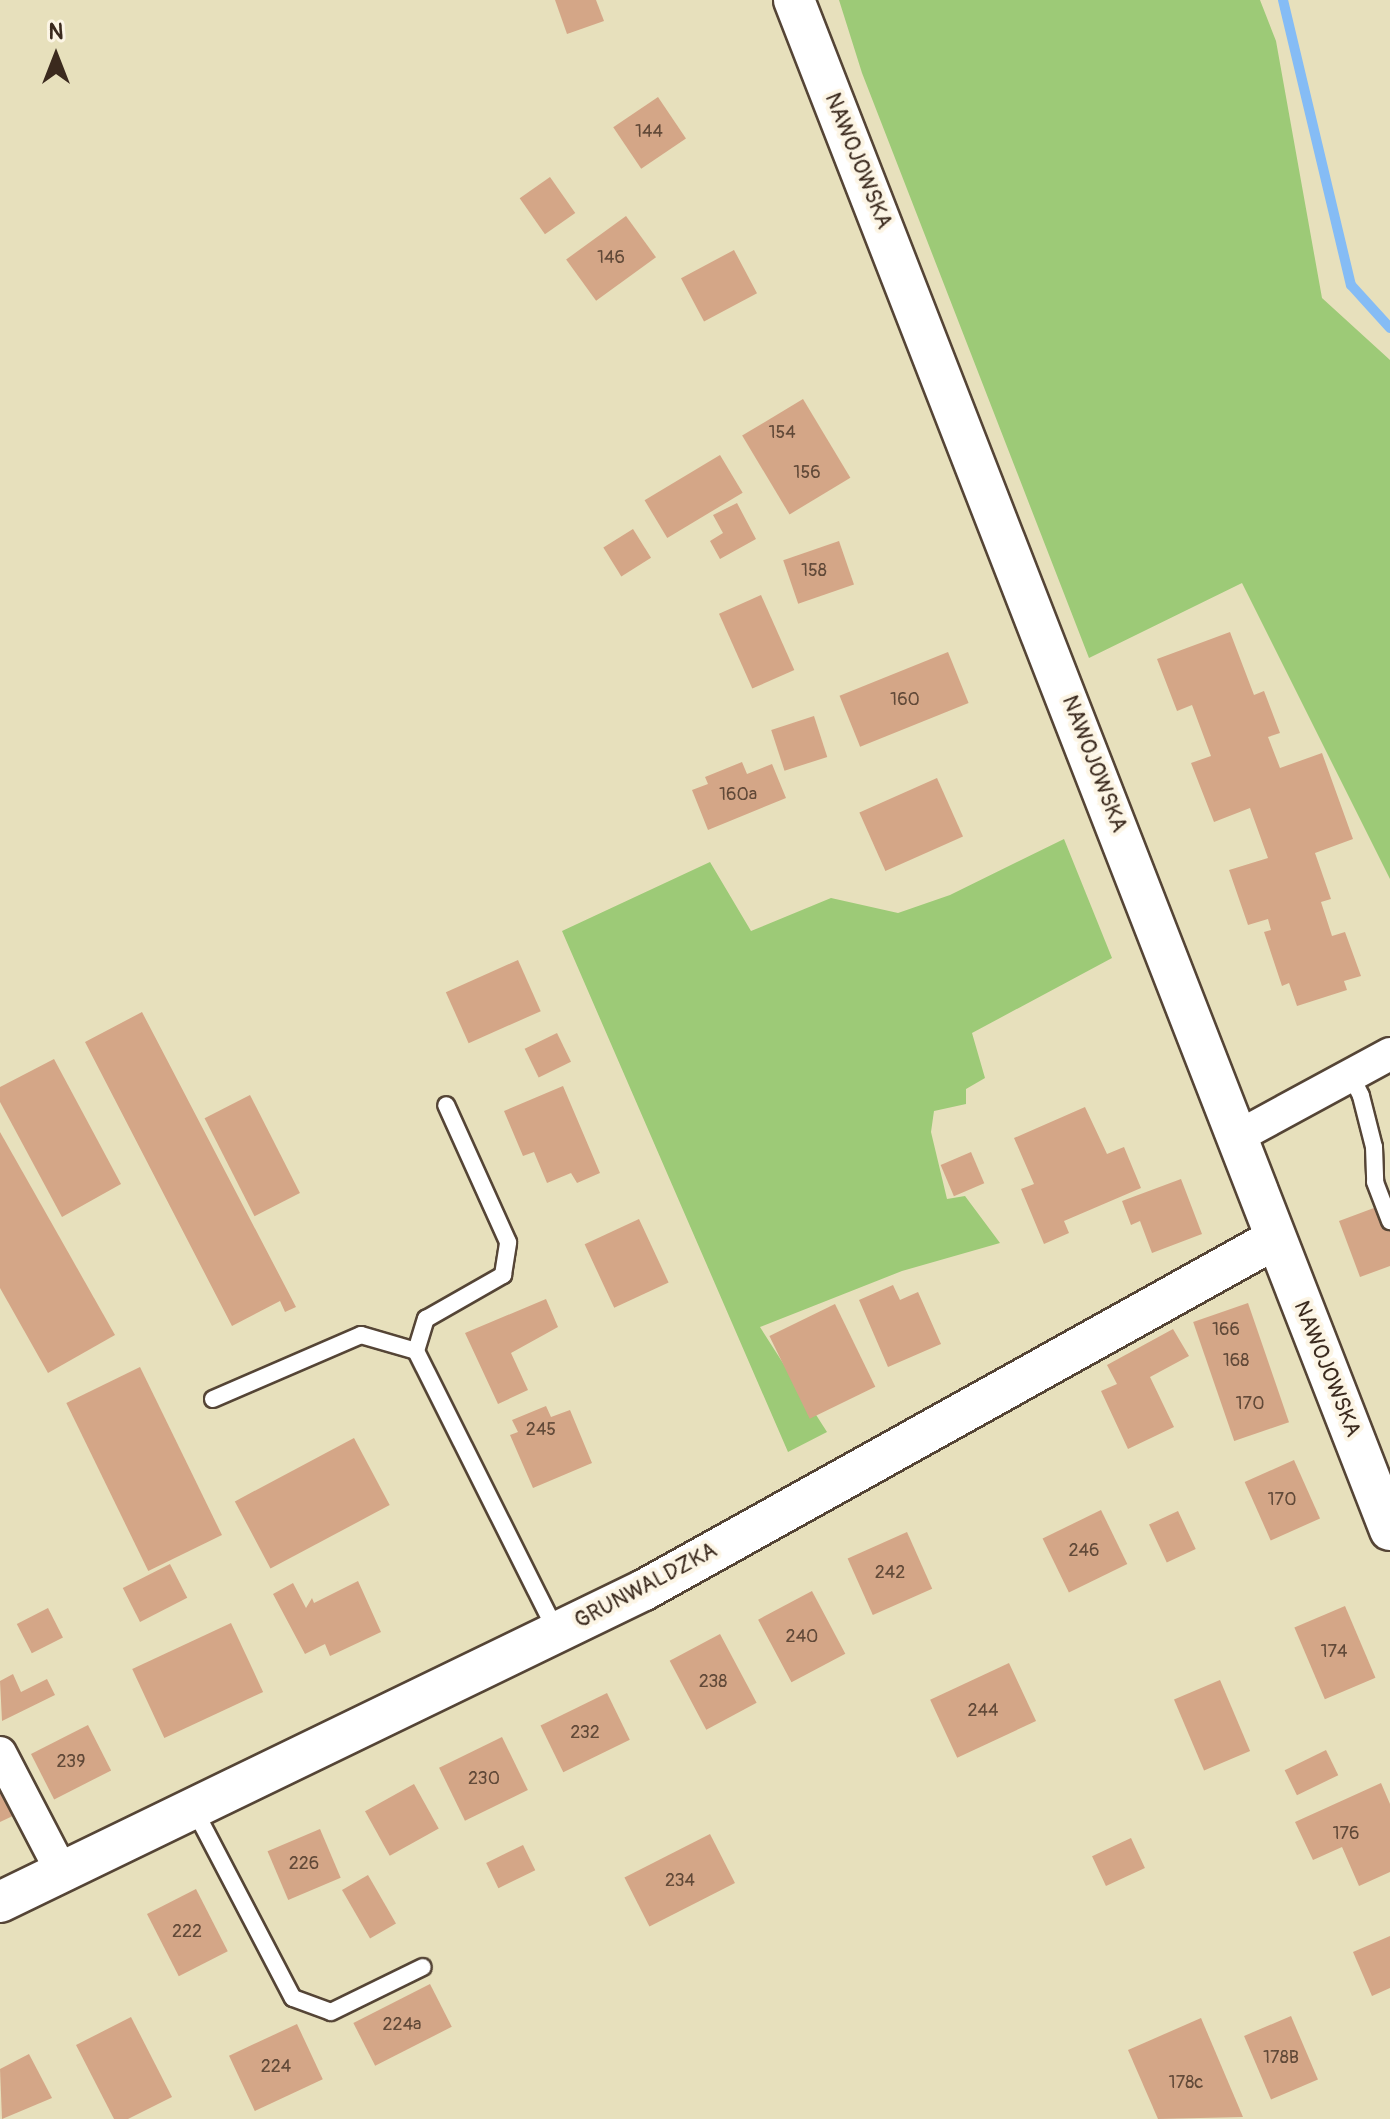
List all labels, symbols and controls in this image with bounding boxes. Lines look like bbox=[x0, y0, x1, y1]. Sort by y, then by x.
north arrow bbox=[16, 16, 96, 96]
text: N bbox=[49, 18, 63, 46]
street label: NAWOJOWSKA bbox=[819, 89, 897, 233]
house number: 144 bbox=[635, 121, 663, 143]
house number: 146 bbox=[597, 247, 625, 269]
house number: 154 bbox=[768, 422, 796, 444]
house number: 156 bbox=[793, 462, 821, 484]
house number: 158 bbox=[801, 560, 827, 582]
house number: 160 bbox=[890, 689, 920, 711]
street label: NAWOJOWSKA bbox=[1056, 692, 1132, 836]
house number: 160a bbox=[719, 784, 757, 806]
street label: NAWOJOWSKA bbox=[1288, 1297, 1366, 1441]
house number: 166 bbox=[1212, 1319, 1240, 1341]
house number: 168 bbox=[1223, 1350, 1249, 1372]
house number: 170 bbox=[1236, 1393, 1264, 1415]
house number: 245 bbox=[526, 1419, 556, 1441]
house number: 170 bbox=[1268, 1489, 1296, 1511]
street label: GRUNWALDZKA bbox=[570, 1537, 722, 1635]
house number: 246 bbox=[1069, 1540, 1099, 1562]
house number: 242 bbox=[875, 1562, 905, 1584]
house number: 240 bbox=[786, 1626, 818, 1648]
house number: 174 bbox=[1321, 1641, 1347, 1663]
house number: 238 bbox=[699, 1671, 727, 1693]
house number: 244 bbox=[968, 1700, 998, 1722]
house number: 232 bbox=[570, 1722, 600, 1744]
house number: 239 bbox=[57, 1751, 85, 1773]
house number: 230 bbox=[468, 1768, 500, 1790]
house number: 176 bbox=[1332, 1823, 1360, 1845]
house number: 226 bbox=[289, 1853, 319, 1875]
house number: 234 bbox=[665, 1870, 695, 1892]
house number: 222 bbox=[172, 1921, 202, 1943]
house number: 224a bbox=[383, 2014, 421, 2036]
house number: 178B bbox=[1263, 2047, 1299, 2069]
house number: 224 bbox=[261, 2056, 291, 2078]
house number: 178c bbox=[1169, 2072, 1203, 2094]

